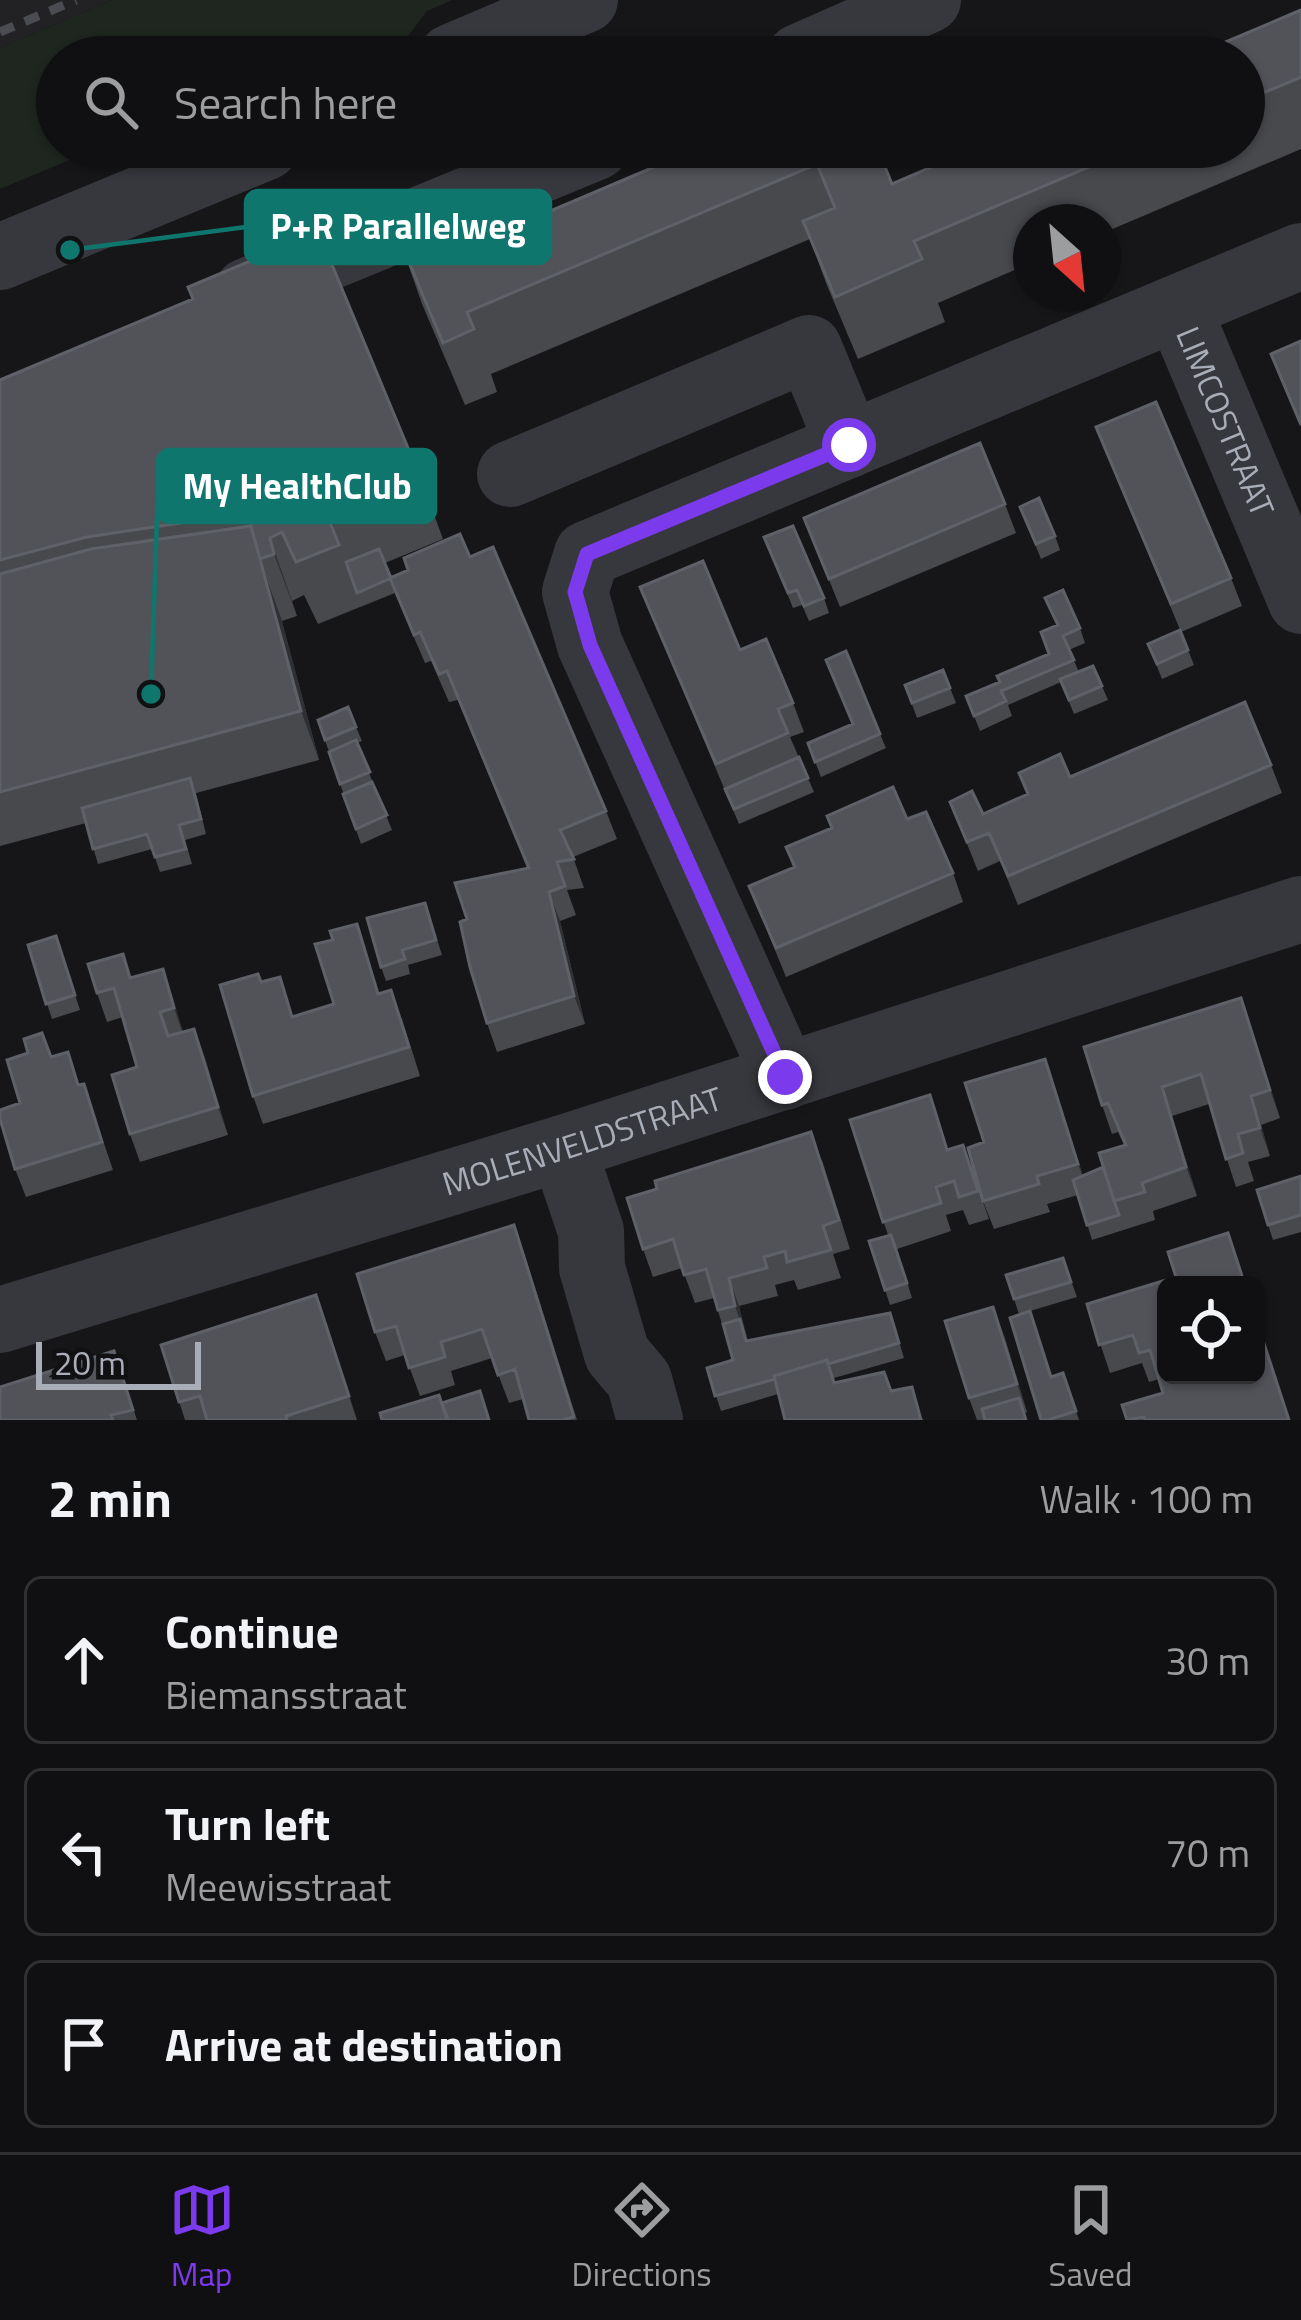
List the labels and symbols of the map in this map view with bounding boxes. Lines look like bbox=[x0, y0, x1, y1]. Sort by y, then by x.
callout: P+R Parallelweg bbox=[246, 191, 550, 263]
text: P+R Parallelweg bbox=[270, 198, 526, 253]
north arrow bbox=[1013, 204, 1121, 312]
street label: LIMCOSTRAAT bbox=[1164, 319, 1288, 524]
route start bbox=[822, 418, 876, 472]
callout: My HealthClub bbox=[158, 450, 435, 522]
text: My HealthClub bbox=[182, 458, 412, 513]
route end bbox=[758, 1050, 812, 1104]
street label: MOLENVELDSTRAAT bbox=[436, 1073, 728, 1208]
scale bar bbox=[36, 1336, 201, 1389]

